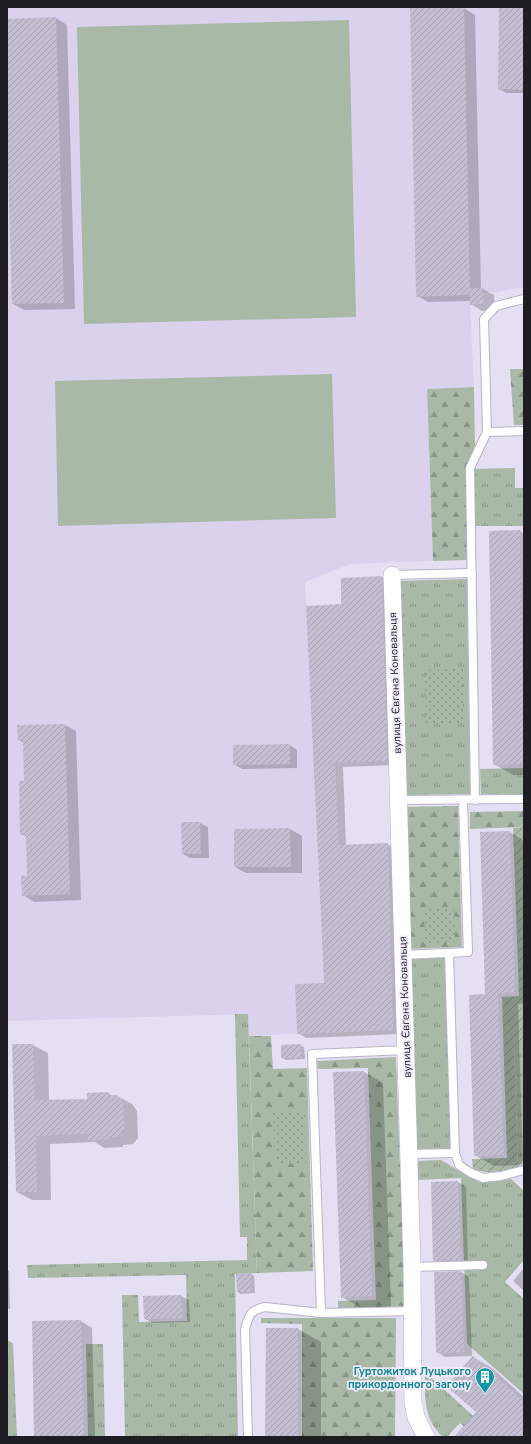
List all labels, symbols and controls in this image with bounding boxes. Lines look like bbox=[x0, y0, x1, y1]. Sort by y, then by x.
street label: вулиця Євгена Коновальця bbox=[385, 612, 405, 754]
street label: вулиця Євгена Коновальця bbox=[395, 936, 415, 1078]
place label: Гуртожиток Луцького прикордонного загону bbox=[348, 1364, 471, 1392]
building icon: Гуртожиток Луцького прикордонного загону bbox=[474, 1366, 496, 1394]

